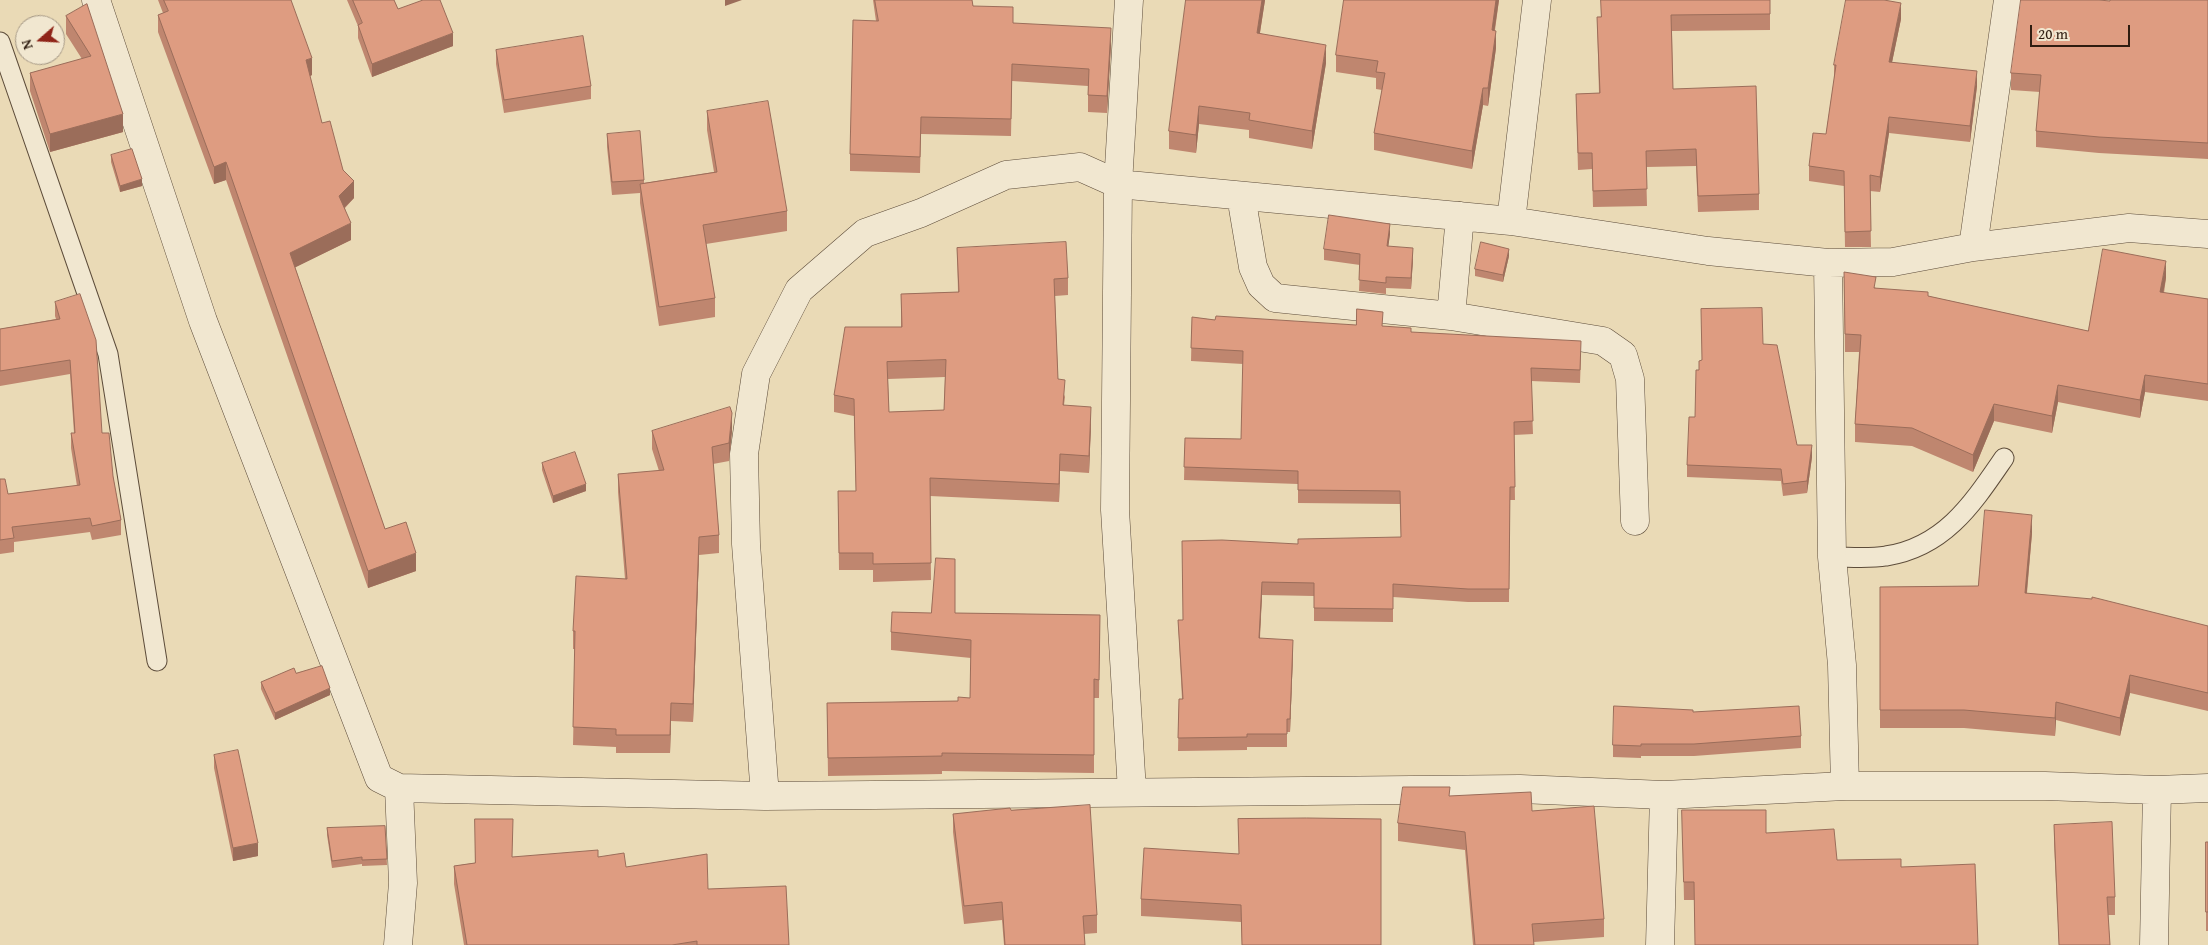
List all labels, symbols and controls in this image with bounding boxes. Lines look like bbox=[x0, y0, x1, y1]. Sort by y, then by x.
north arrow bbox=[15, 15, 65, 65]
scale bar bbox=[2033, 15, 2133, 47]
text: 20 m bbox=[2038, 23, 2068, 44]
text: N bbox=[16, 37, 38, 52]

